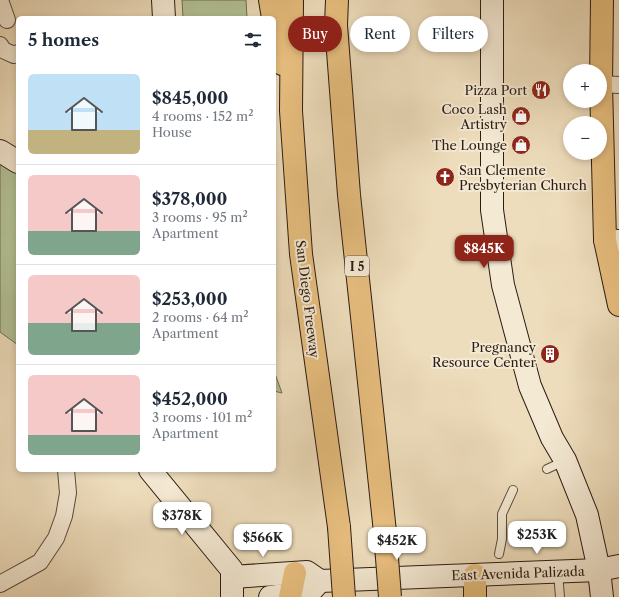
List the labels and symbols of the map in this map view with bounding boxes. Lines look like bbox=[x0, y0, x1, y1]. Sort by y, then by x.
restaurant icon: Pizza Port bbox=[530, 79, 552, 101]
place label: Pizza Port bbox=[465, 82, 527, 98]
place label: Coco Lash Artistry bbox=[442, 101, 508, 132]
shop icon: Coco Lash Artistry bbox=[510, 105, 532, 127]
shop icon: The Lounge bbox=[510, 134, 532, 156]
place label: The Lounge bbox=[432, 137, 507, 153]
place label: San Clemente Presbyterian Church bbox=[459, 162, 587, 193]
church icon: San Clemente Presbyterian Church bbox=[434, 166, 456, 188]
pin: $845K bbox=[456, 235, 512, 269]
street label: San Diego Freeway bbox=[293, 239, 323, 359]
road number: I 5 bbox=[345, 256, 369, 276]
place label: Pregnancy Resource Center bbox=[432, 339, 537, 370]
building icon: Pregnancy Resource Center bbox=[539, 343, 561, 365]
pin: $378K bbox=[154, 502, 210, 536]
pin: $253K bbox=[509, 521, 565, 555]
pin: $566K bbox=[235, 524, 291, 558]
pin: $452K bbox=[369, 527, 425, 561]
street label: East Avenida Palizada bbox=[451, 563, 585, 583]

